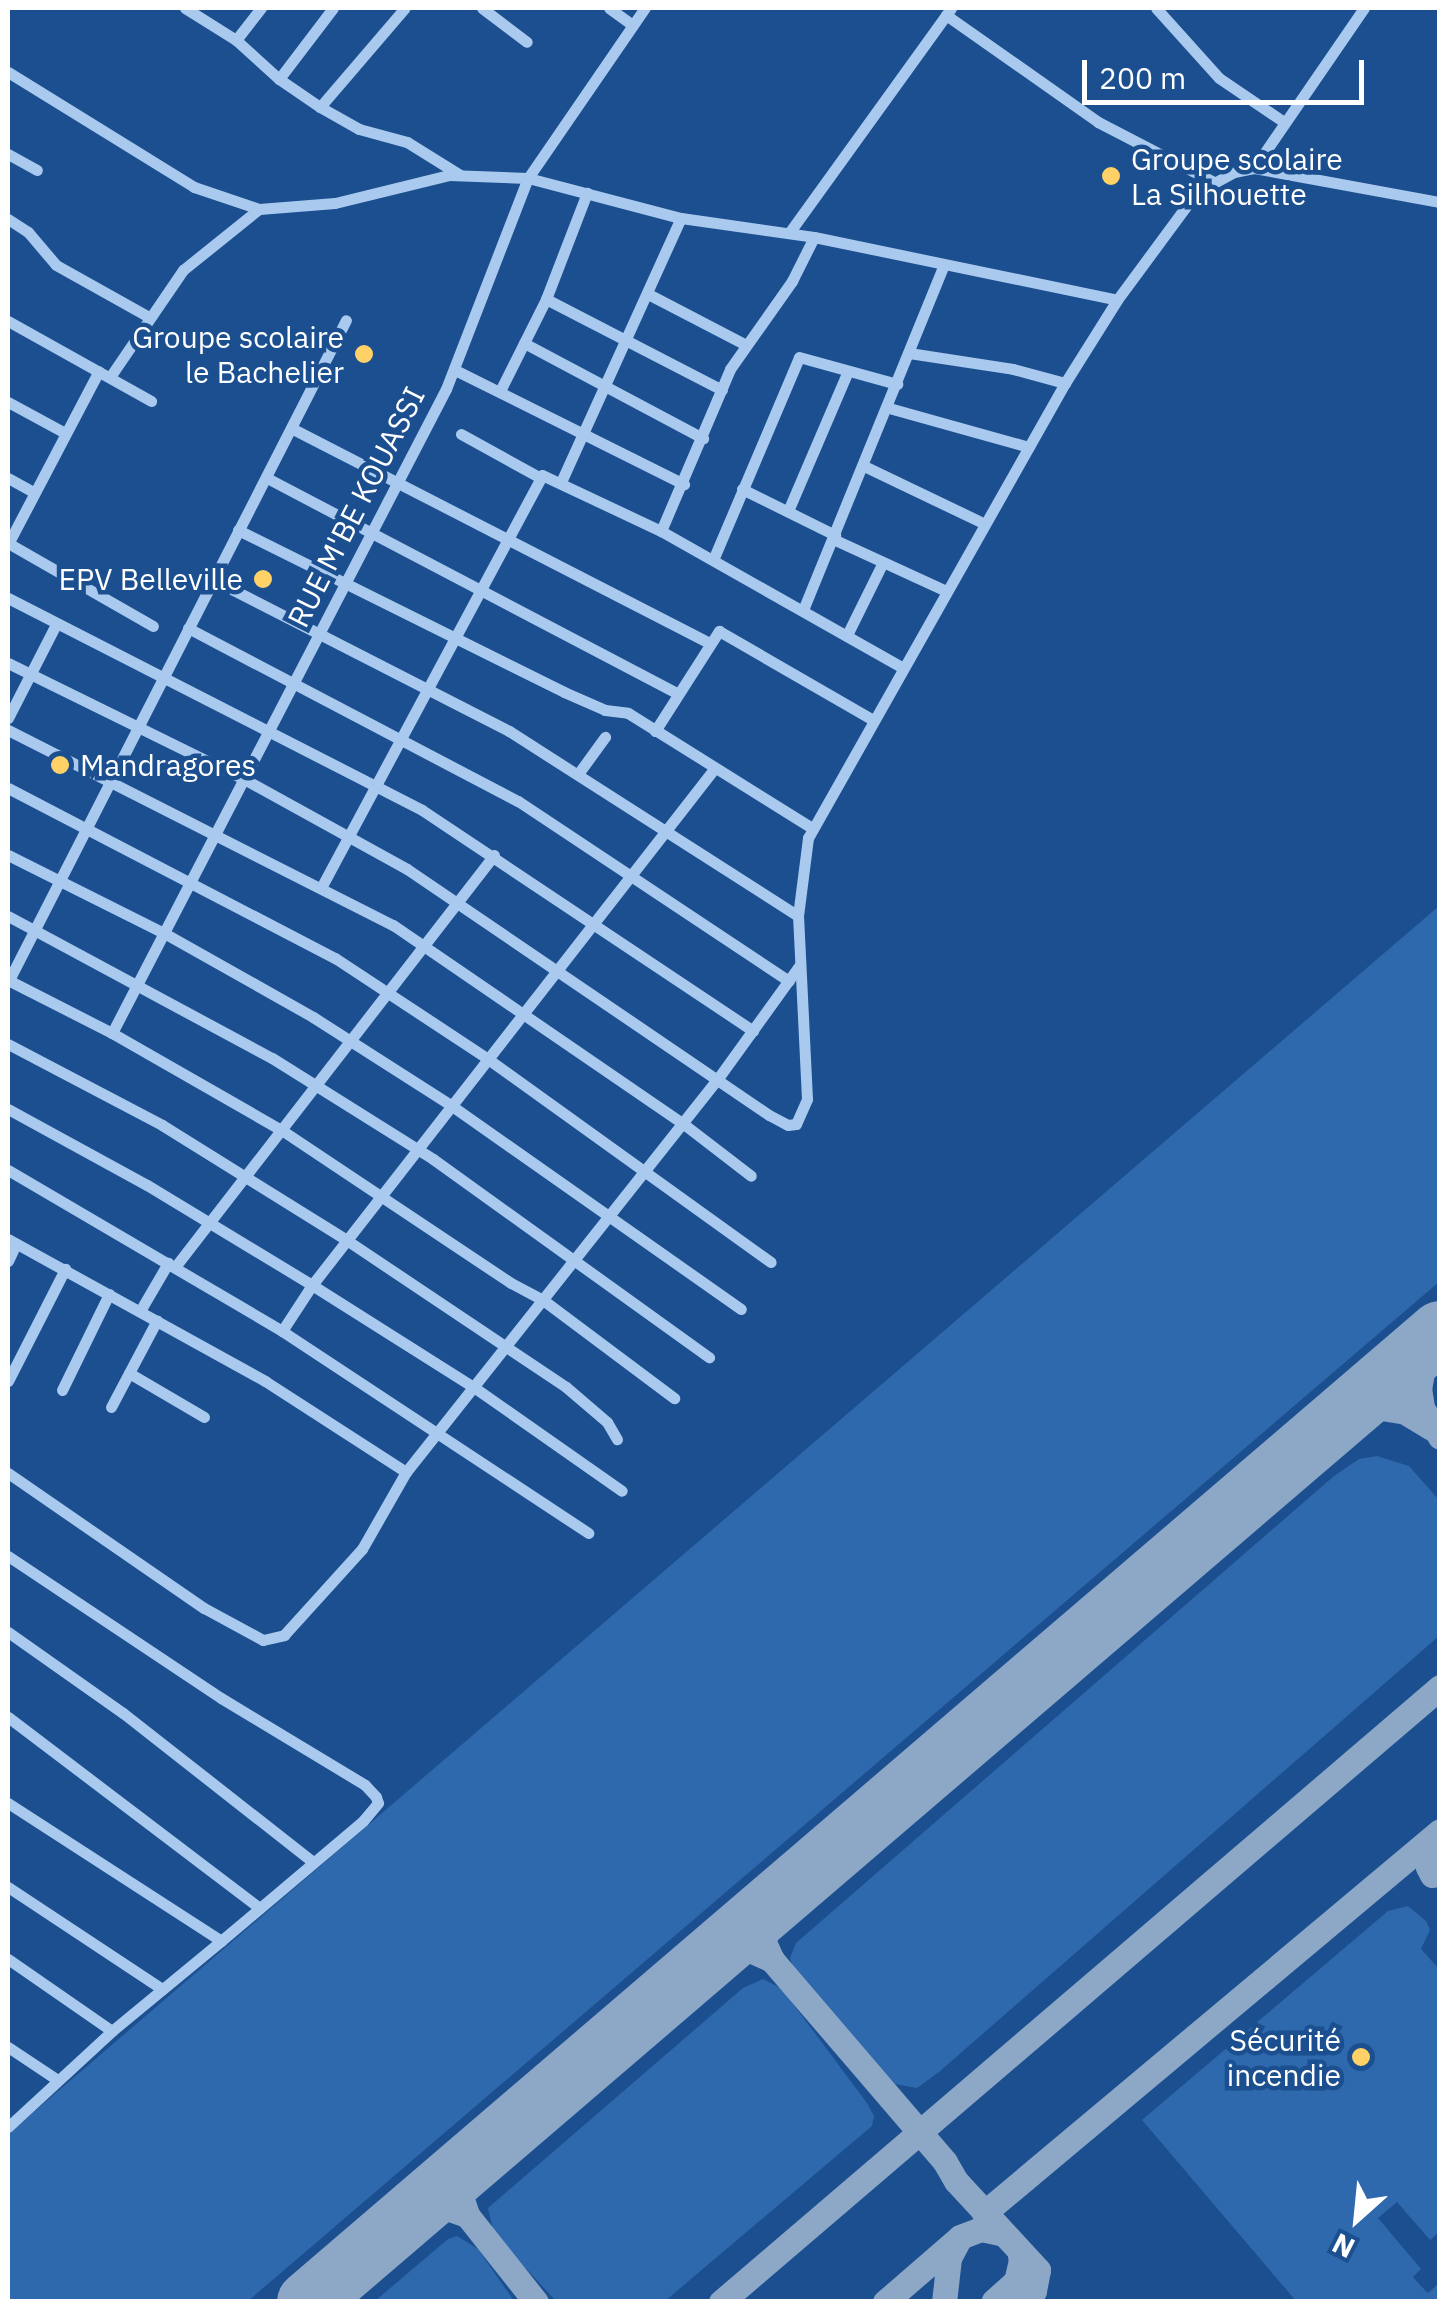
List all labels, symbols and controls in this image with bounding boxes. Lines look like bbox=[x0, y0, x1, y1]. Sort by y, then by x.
scale bar bbox=[1087, 40, 1370, 102]
text: 200 m bbox=[1099, 58, 1186, 97]
place label: Groupe scolaire La Silhouette bbox=[1131, 141, 1343, 212]
marker: Groupe scolaire La Silhouette bbox=[1100, 165, 1122, 187]
place label: Groupe scolaire le Bachelier bbox=[132, 319, 344, 390]
marker: Groupe scolaire le Bachelier bbox=[353, 343, 375, 365]
street label: RUE M'BE KOUASSI bbox=[280, 381, 432, 633]
place label: EPV Belleville bbox=[59, 561, 243, 597]
marker: EPV Belleville bbox=[252, 568, 274, 590]
place label: Mandragores bbox=[80, 747, 256, 783]
marker: Mandragores bbox=[49, 754, 71, 776]
place label: Sécurité incendie bbox=[1227, 2022, 1341, 2092]
marker: Sécurité incendie bbox=[1350, 2046, 1372, 2068]
north arrow bbox=[1307, 2169, 1407, 2269]
text: N bbox=[1326, 2225, 1361, 2267]

